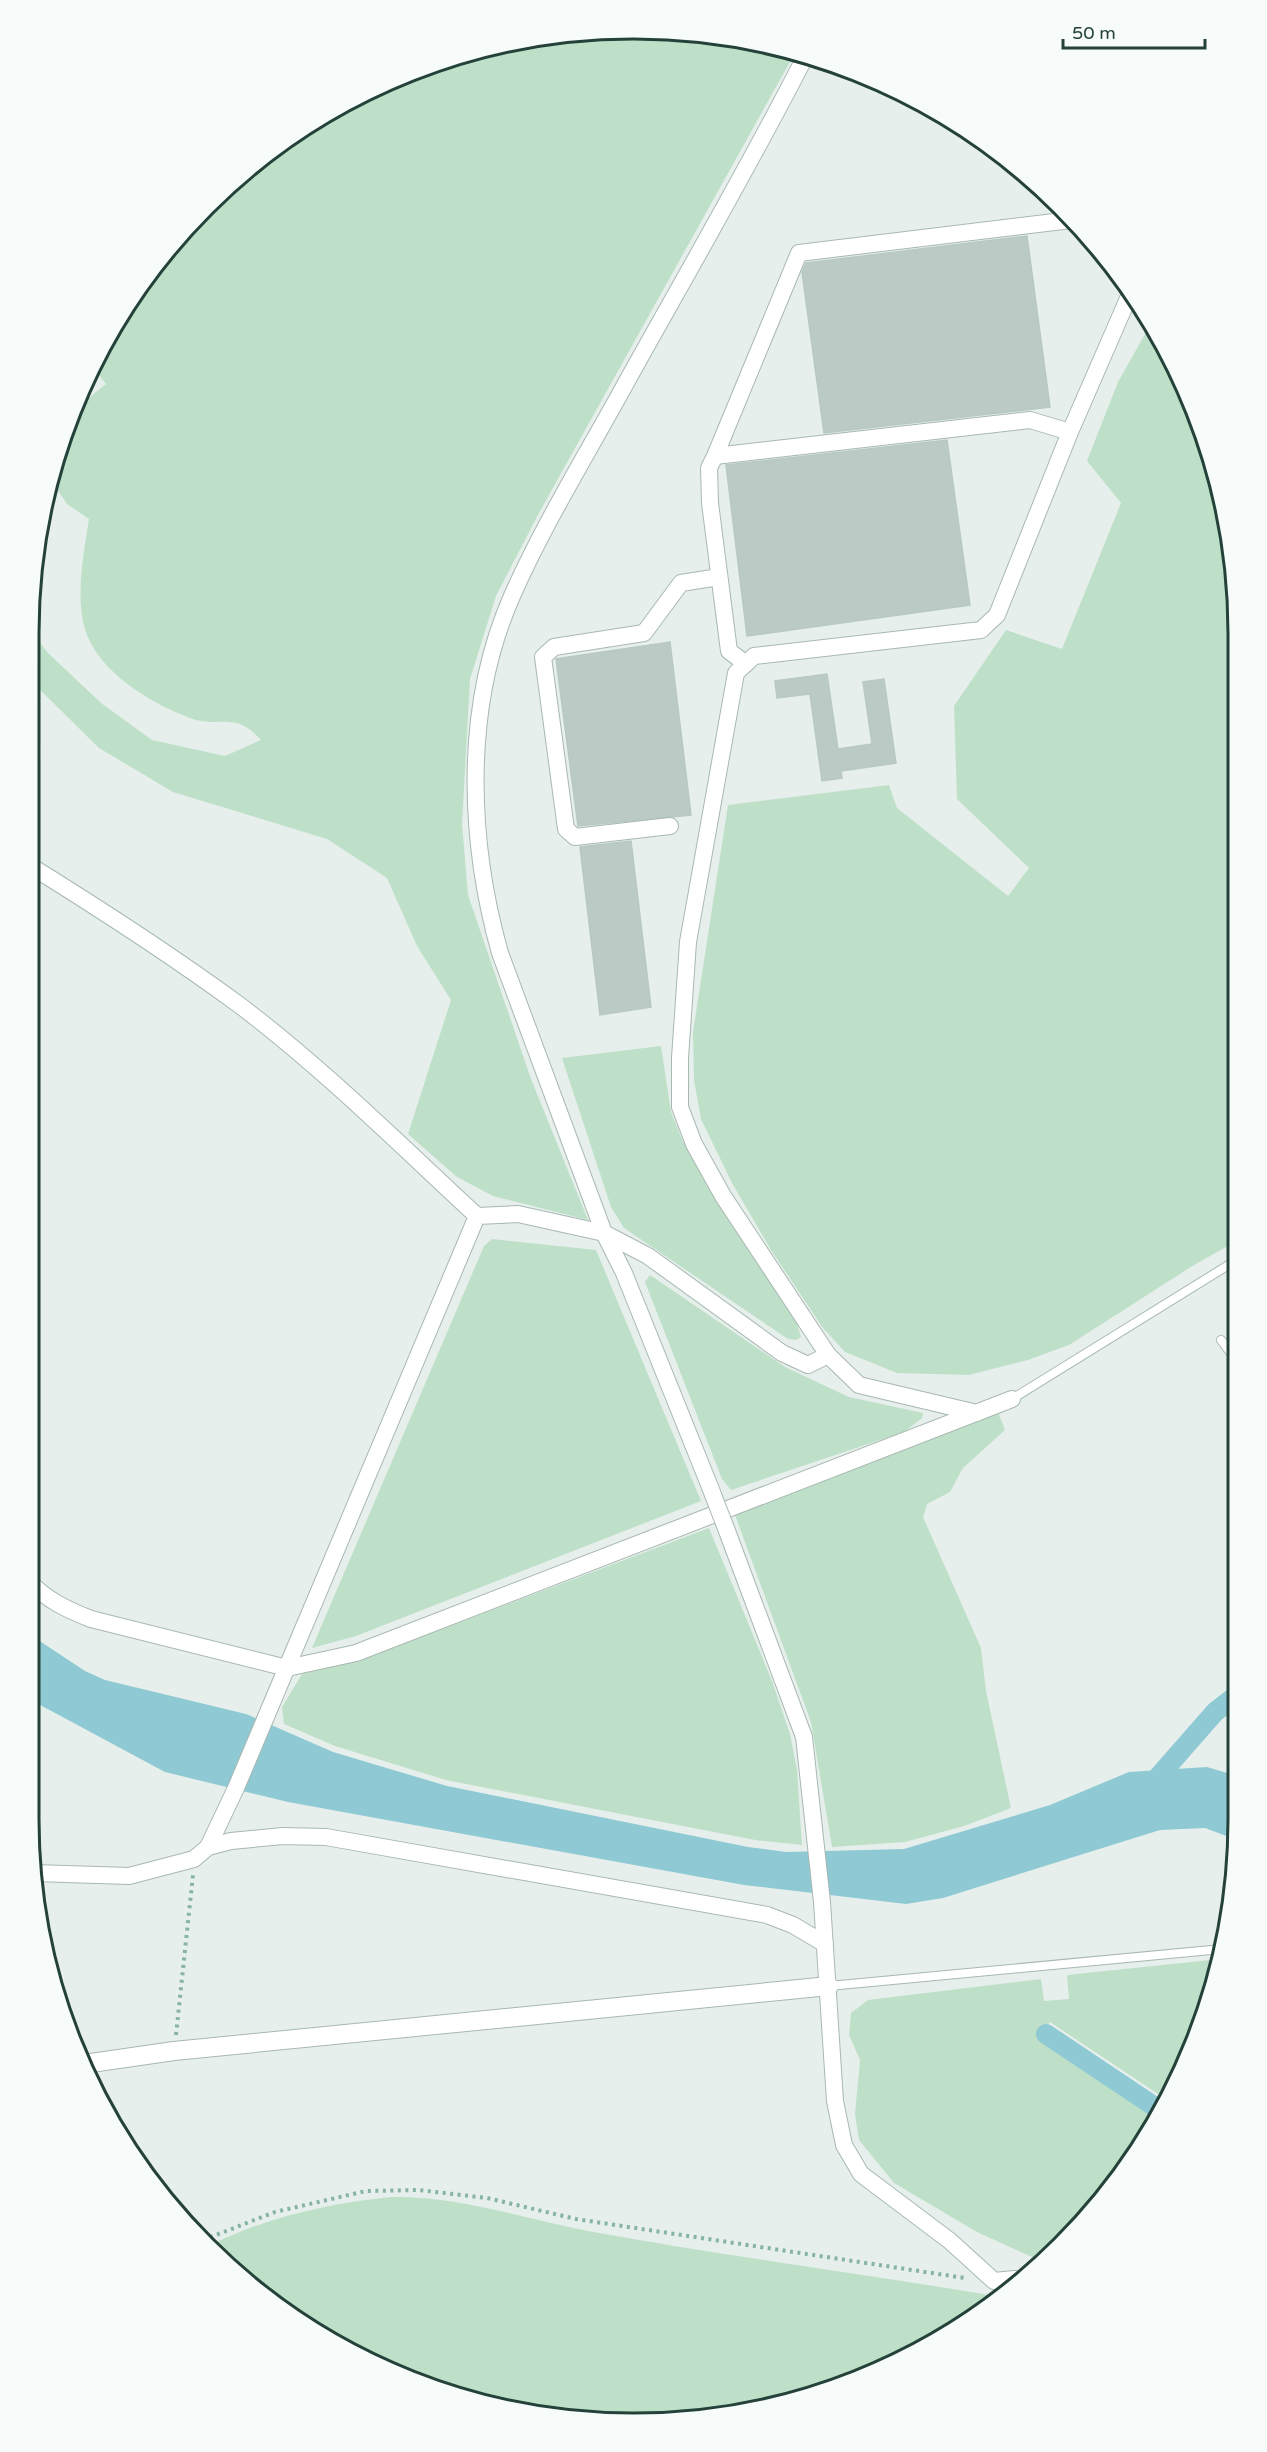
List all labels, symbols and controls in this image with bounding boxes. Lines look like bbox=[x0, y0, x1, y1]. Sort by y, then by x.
scale bar bbox=[1063, 12, 1206, 50]
text: 50 m bbox=[1072, 22, 1116, 44]

